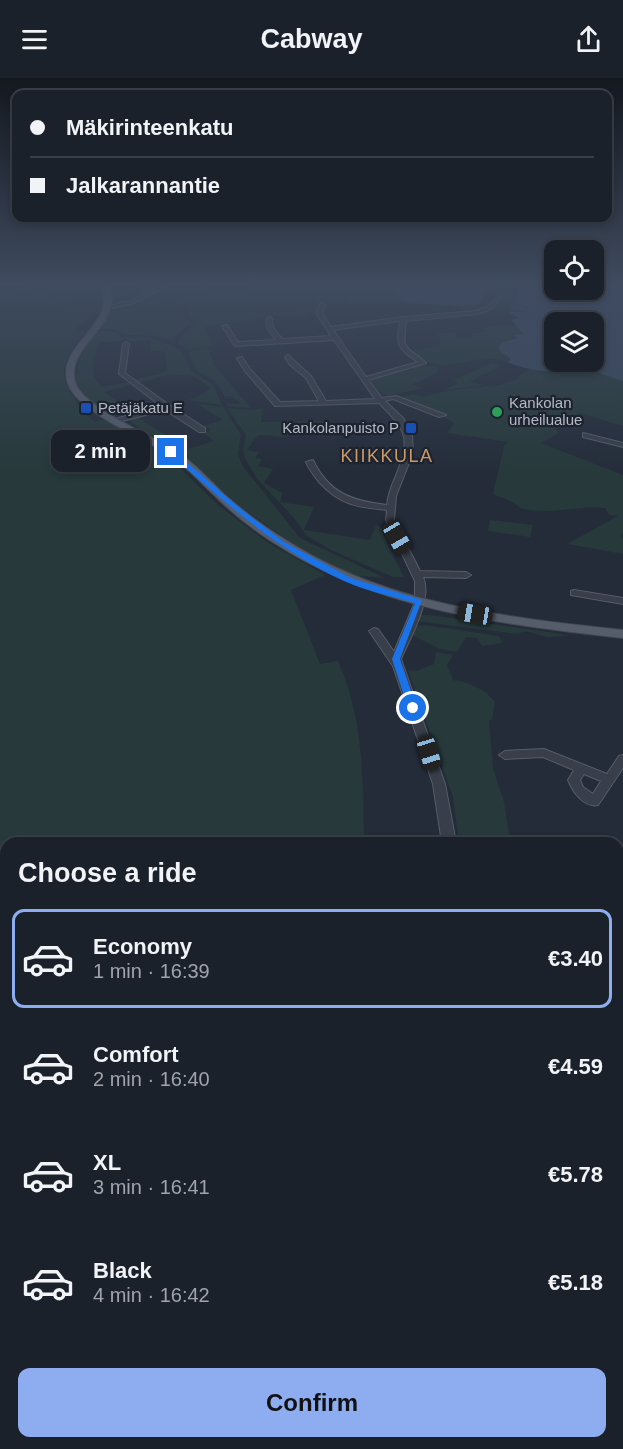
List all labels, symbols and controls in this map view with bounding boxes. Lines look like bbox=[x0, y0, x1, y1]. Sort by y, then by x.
icon: menu bbox=[18, 23, 51, 56]
icon: share bbox=[572, 23, 605, 56]
text: Cabway bbox=[260, 24, 363, 54]
text: Mäkirinteenkatu bbox=[66, 115, 234, 140]
text: Jalkarannantie bbox=[66, 173, 220, 198]
map controls bbox=[544, 240, 604, 372]
button: locate bbox=[544, 240, 604, 300]
button: layers bbox=[544, 312, 604, 372]
place label: Kankolan urheilualue bbox=[509, 394, 582, 428]
place label: Petäjäkatu E bbox=[98, 399, 183, 416]
marker: Petäjäkatu E bbox=[79, 401, 93, 415]
marker: Kankolan urheilualue bbox=[490, 405, 504, 419]
place label: Kankolanpuisto P bbox=[282, 419, 399, 436]
marker: Kankolanpuisto P bbox=[404, 421, 418, 435]
callout: 2 min bbox=[51, 431, 150, 473]
route end bbox=[157, 438, 184, 465]
text: 2 min bbox=[74, 440, 127, 462]
district label: KIIKKULA bbox=[340, 446, 434, 466]
car bbox=[380, 517, 414, 557]
car bbox=[456, 602, 494, 626]
route start bbox=[399, 694, 426, 721]
car bbox=[415, 733, 443, 773]
text: Choose a ride bbox=[18, 858, 197, 888]
icon: car bbox=[21, 932, 75, 986]
text: Economy bbox=[93, 934, 192, 959]
text: €3.40 bbox=[548, 946, 603, 971]
text: 1 min · 16:39 bbox=[93, 960, 210, 982]
icon: car bbox=[21, 1040, 75, 1094]
text: Comfort bbox=[93, 1042, 179, 1067]
text: €4.59 bbox=[548, 1054, 603, 1079]
text: 2 min · 16:40 bbox=[93, 1068, 210, 1090]
icon: car bbox=[21, 1148, 75, 1202]
text: XL bbox=[93, 1150, 121, 1175]
text: €5.78 bbox=[548, 1162, 603, 1187]
text: 3 min · 16:41 bbox=[93, 1176, 210, 1198]
icon: car bbox=[21, 1256, 75, 1310]
text: Black bbox=[93, 1258, 152, 1283]
text: €5.18 bbox=[548, 1270, 603, 1295]
text: 4 min · 16:42 bbox=[93, 1284, 210, 1306]
button: Confirm bbox=[18, 1368, 606, 1437]

